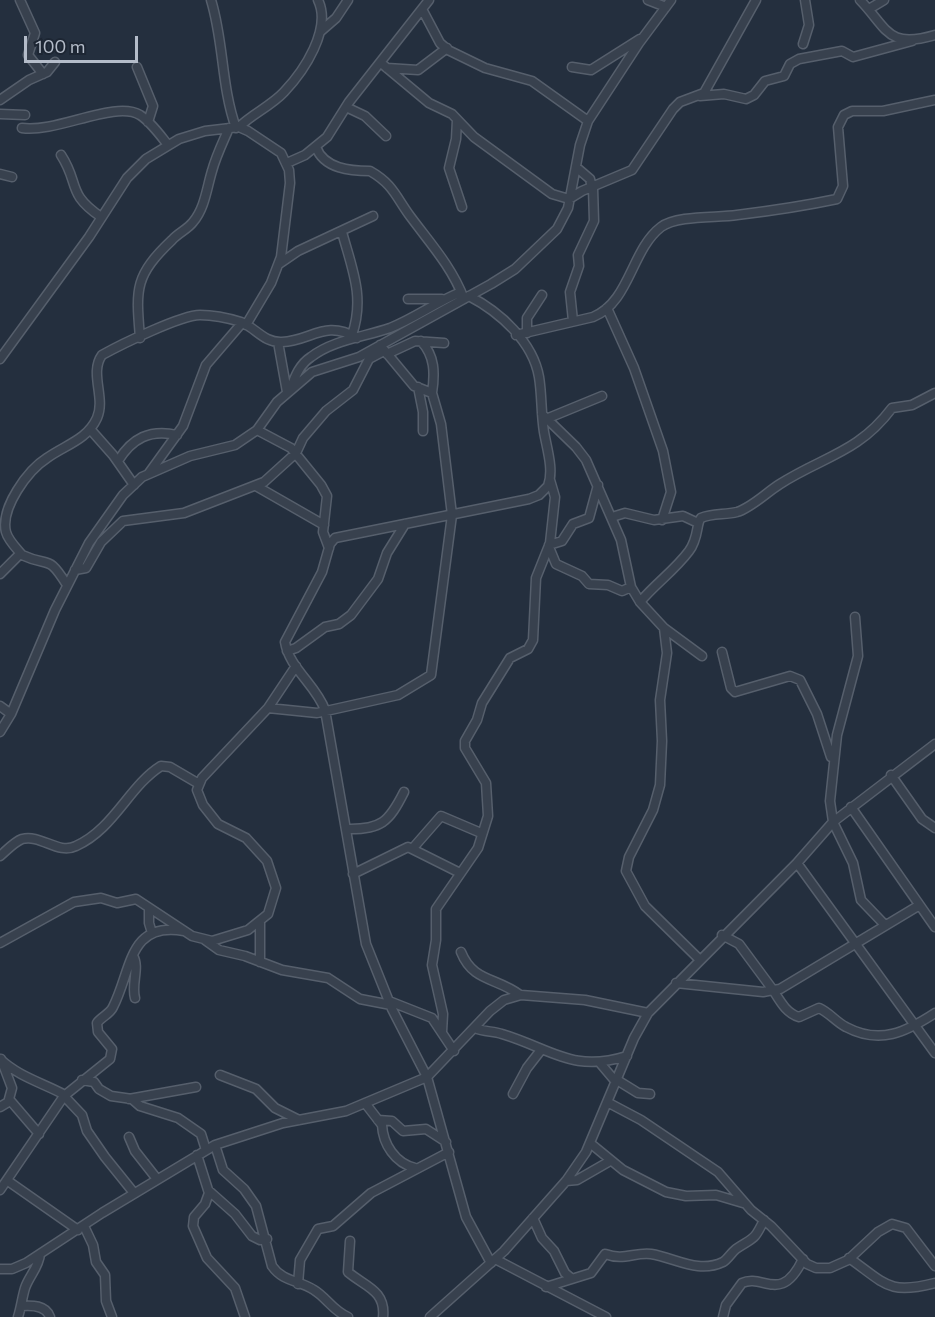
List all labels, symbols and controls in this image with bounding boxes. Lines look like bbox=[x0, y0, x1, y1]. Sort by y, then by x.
scale bar bbox=[27, 24, 141, 62]
text: 100 m bbox=[35, 35, 85, 57]

